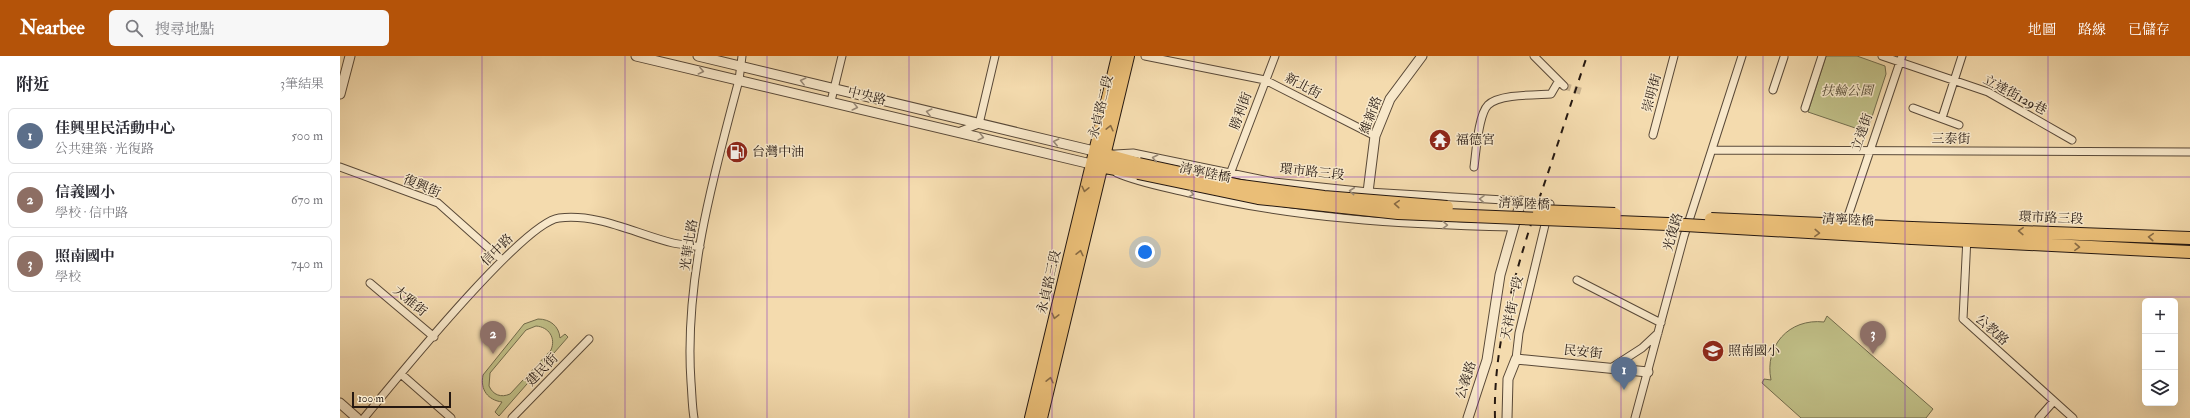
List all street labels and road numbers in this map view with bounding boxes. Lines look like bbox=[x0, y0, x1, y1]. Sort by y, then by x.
street label: 新北街 bbox=[1282, 70, 1324, 102]
street label: 崇明街 bbox=[1639, 72, 1665, 114]
street label: 立達街129巷 bbox=[1980, 72, 2050, 118]
street label: 永貞路二段 bbox=[1085, 74, 1117, 140]
street label: 中央路 bbox=[846, 84, 888, 108]
street label: 勝利街 bbox=[1227, 90, 1255, 132]
street label: 維新路 bbox=[1357, 94, 1385, 136]
street label: 立達街 bbox=[1848, 111, 1876, 153]
street label: 三泰街 bbox=[1931, 131, 1971, 147]
street label: 清寧陸橋 bbox=[1178, 160, 1232, 186]
street label: 環市路三段 bbox=[1279, 161, 1345, 183]
street label: 復興街 bbox=[401, 171, 443, 201]
street label: 清寧陸橋 bbox=[1498, 195, 1550, 213]
street label: 環市路三段 bbox=[2018, 209, 2084, 227]
street label: 光復路 bbox=[1660, 211, 1686, 253]
street label: 清寧陸橋 bbox=[1822, 211, 1874, 229]
street label: 光華北路 bbox=[677, 218, 701, 272]
street label: 信中路 bbox=[478, 231, 516, 269]
street label: 永貞路三段 bbox=[1034, 249, 1064, 315]
street label: 天祥街一段 bbox=[1497, 275, 1527, 341]
street label: 大雅街 bbox=[390, 282, 430, 320]
street label: 公教路 bbox=[1972, 311, 2012, 349]
street label: 民安街 bbox=[1563, 342, 1603, 362]
street label: 建民街 bbox=[523, 350, 561, 390]
street label: 公義路 bbox=[1452, 359, 1480, 401]

